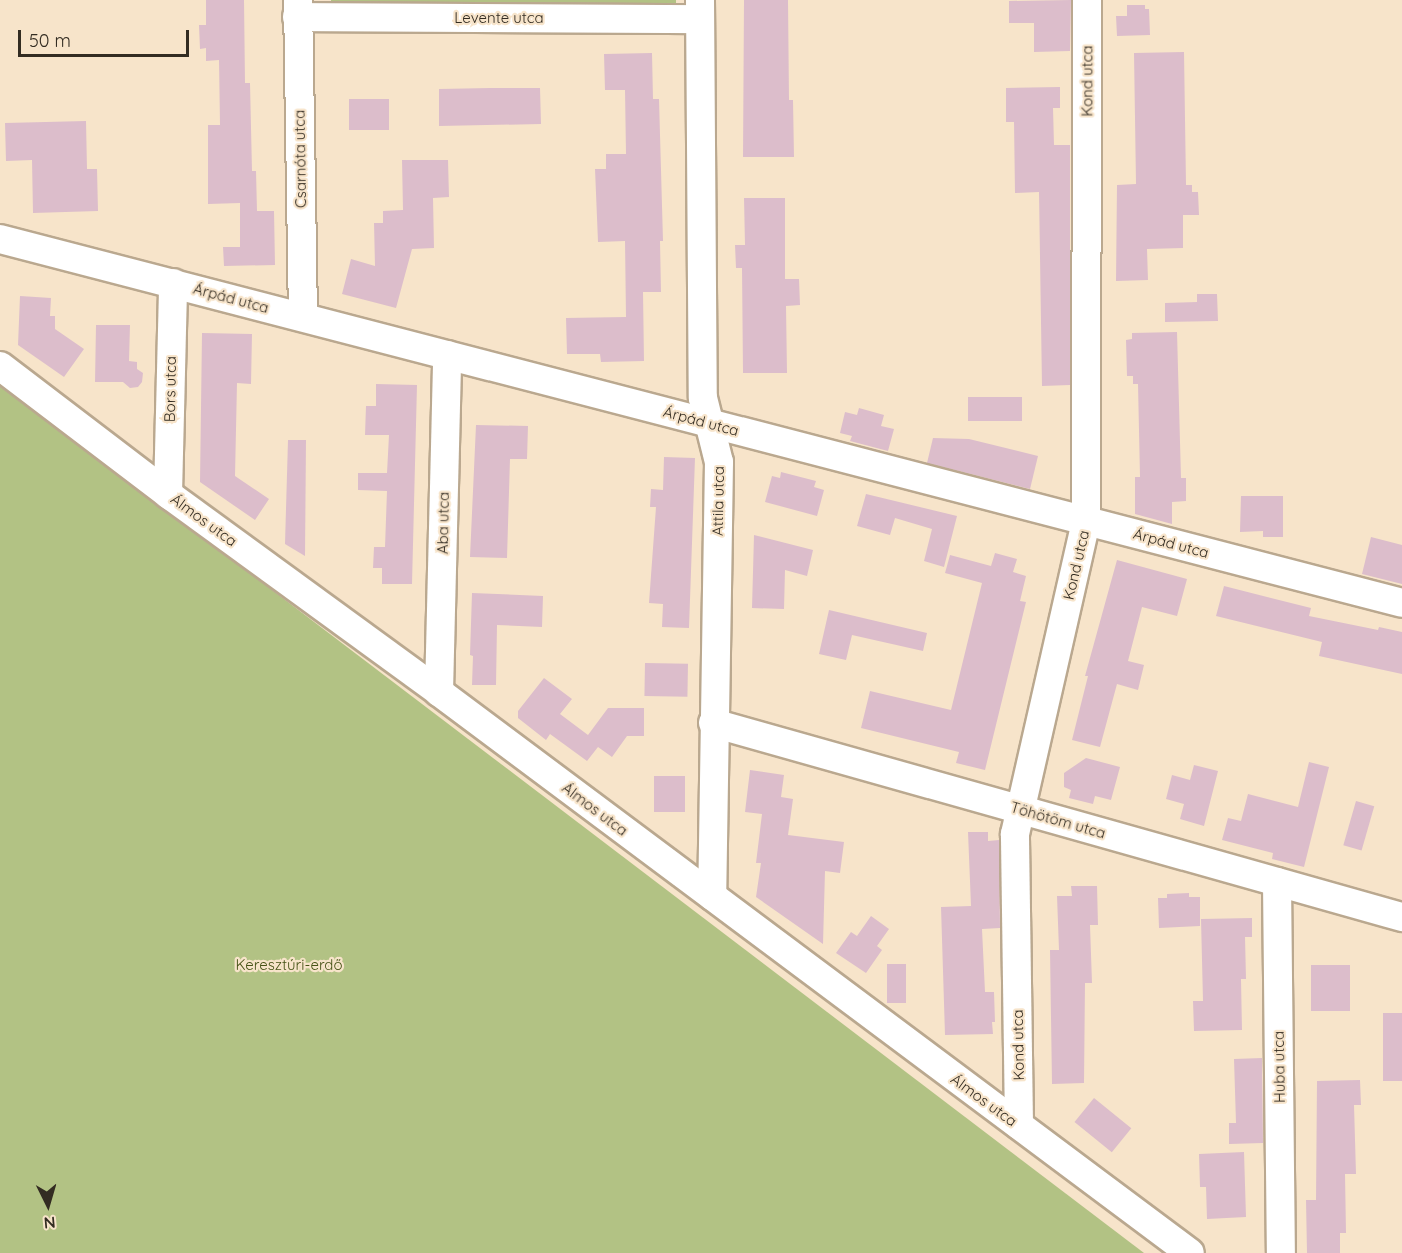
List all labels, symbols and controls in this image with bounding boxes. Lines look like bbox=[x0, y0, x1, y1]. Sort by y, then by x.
street label: Levente utca bbox=[454, 9, 544, 27]
scale bar bbox=[21, 18, 192, 56]
text: 50 m bbox=[29, 29, 71, 52]
street label: Kond utca bbox=[1078, 45, 1096, 117]
street label: Csarnóta utca bbox=[290, 110, 310, 208]
street label: Árpád utca bbox=[191, 279, 271, 317]
street label: Bors utca bbox=[160, 356, 180, 422]
street label: Árpád utca bbox=[661, 402, 741, 440]
street label: Attila utca bbox=[708, 466, 728, 536]
street label: Álmos utca bbox=[167, 490, 241, 550]
street label: Aba utca bbox=[433, 492, 453, 554]
street label: Árpád utca bbox=[1131, 524, 1211, 562]
street label: Kond utca bbox=[1059, 528, 1093, 602]
street label: Álmos utca bbox=[559, 779, 631, 839]
street label: Töhötöm utca bbox=[1008, 798, 1108, 842]
park label: Keresztúri-erdő bbox=[236, 956, 342, 974]
street label: Kond utca bbox=[1008, 1009, 1028, 1081]
street label: Huba utca bbox=[1269, 1031, 1289, 1103]
street label: Álmos utca bbox=[947, 1070, 1021, 1130]
north arrow bbox=[18, 1175, 78, 1235]
text: N bbox=[43, 1212, 56, 1233]

